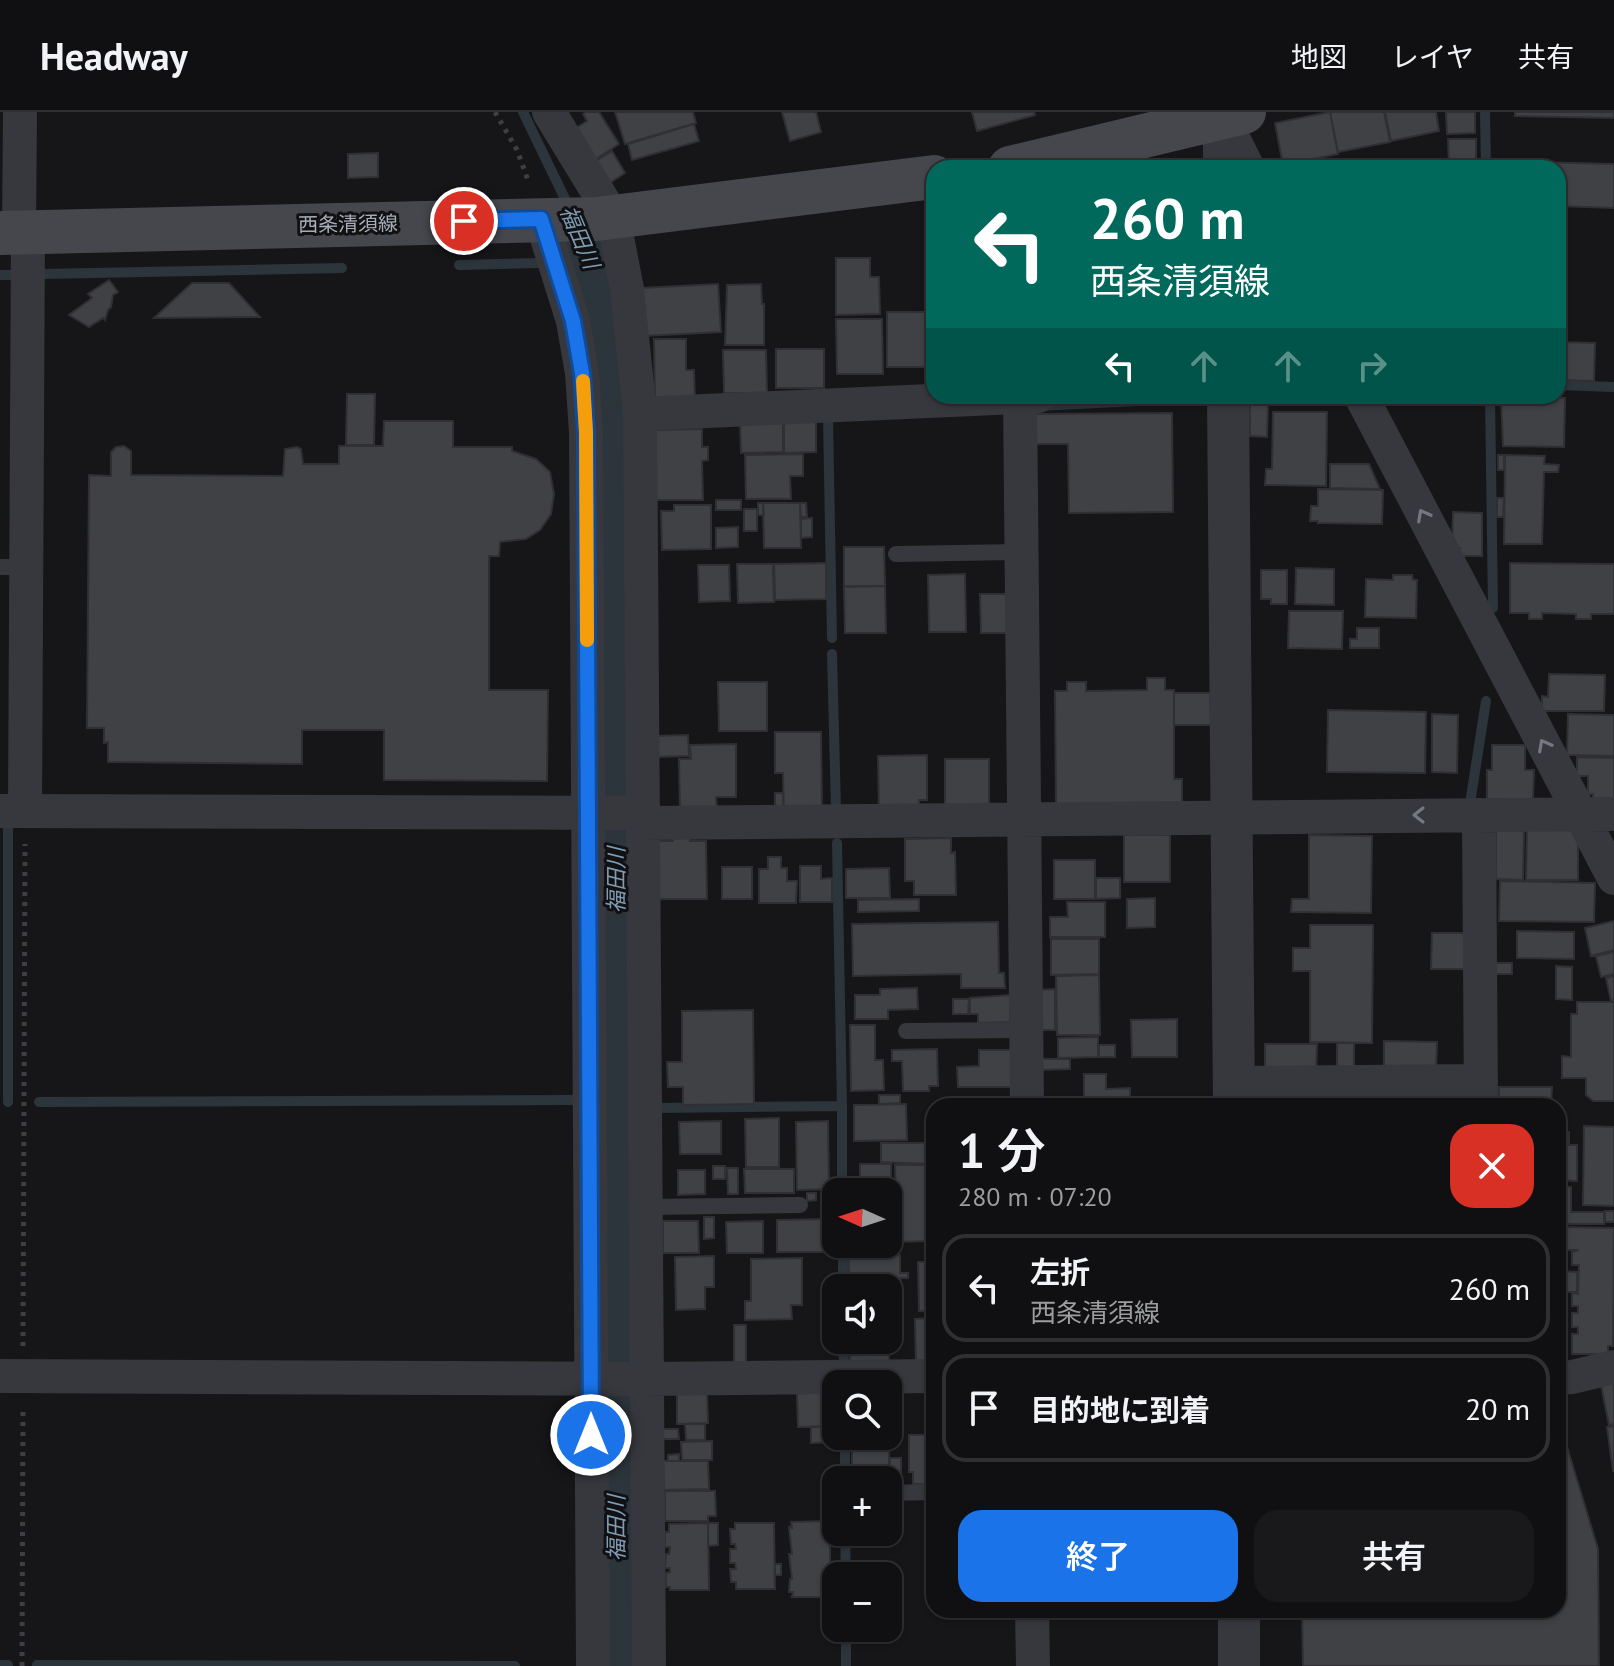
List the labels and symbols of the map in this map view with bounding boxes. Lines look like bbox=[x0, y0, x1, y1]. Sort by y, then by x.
pin bbox=[430, 187, 498, 255]
water label: 福田川 bbox=[554, 201, 607, 275]
street label: 西条清須線 bbox=[298, 210, 398, 238]
one-way arrow bbox=[1418, 509, 1433, 523]
one-way arrow bbox=[1539, 739, 1554, 753]
one-way arrow bbox=[1412, 806, 1425, 824]
water label: 福田川 bbox=[602, 845, 630, 913]
north arrow bbox=[822, 1178, 902, 1258]
position arrow bbox=[549, 1393, 633, 1477]
water label: 福田川 bbox=[602, 1493, 630, 1561]

